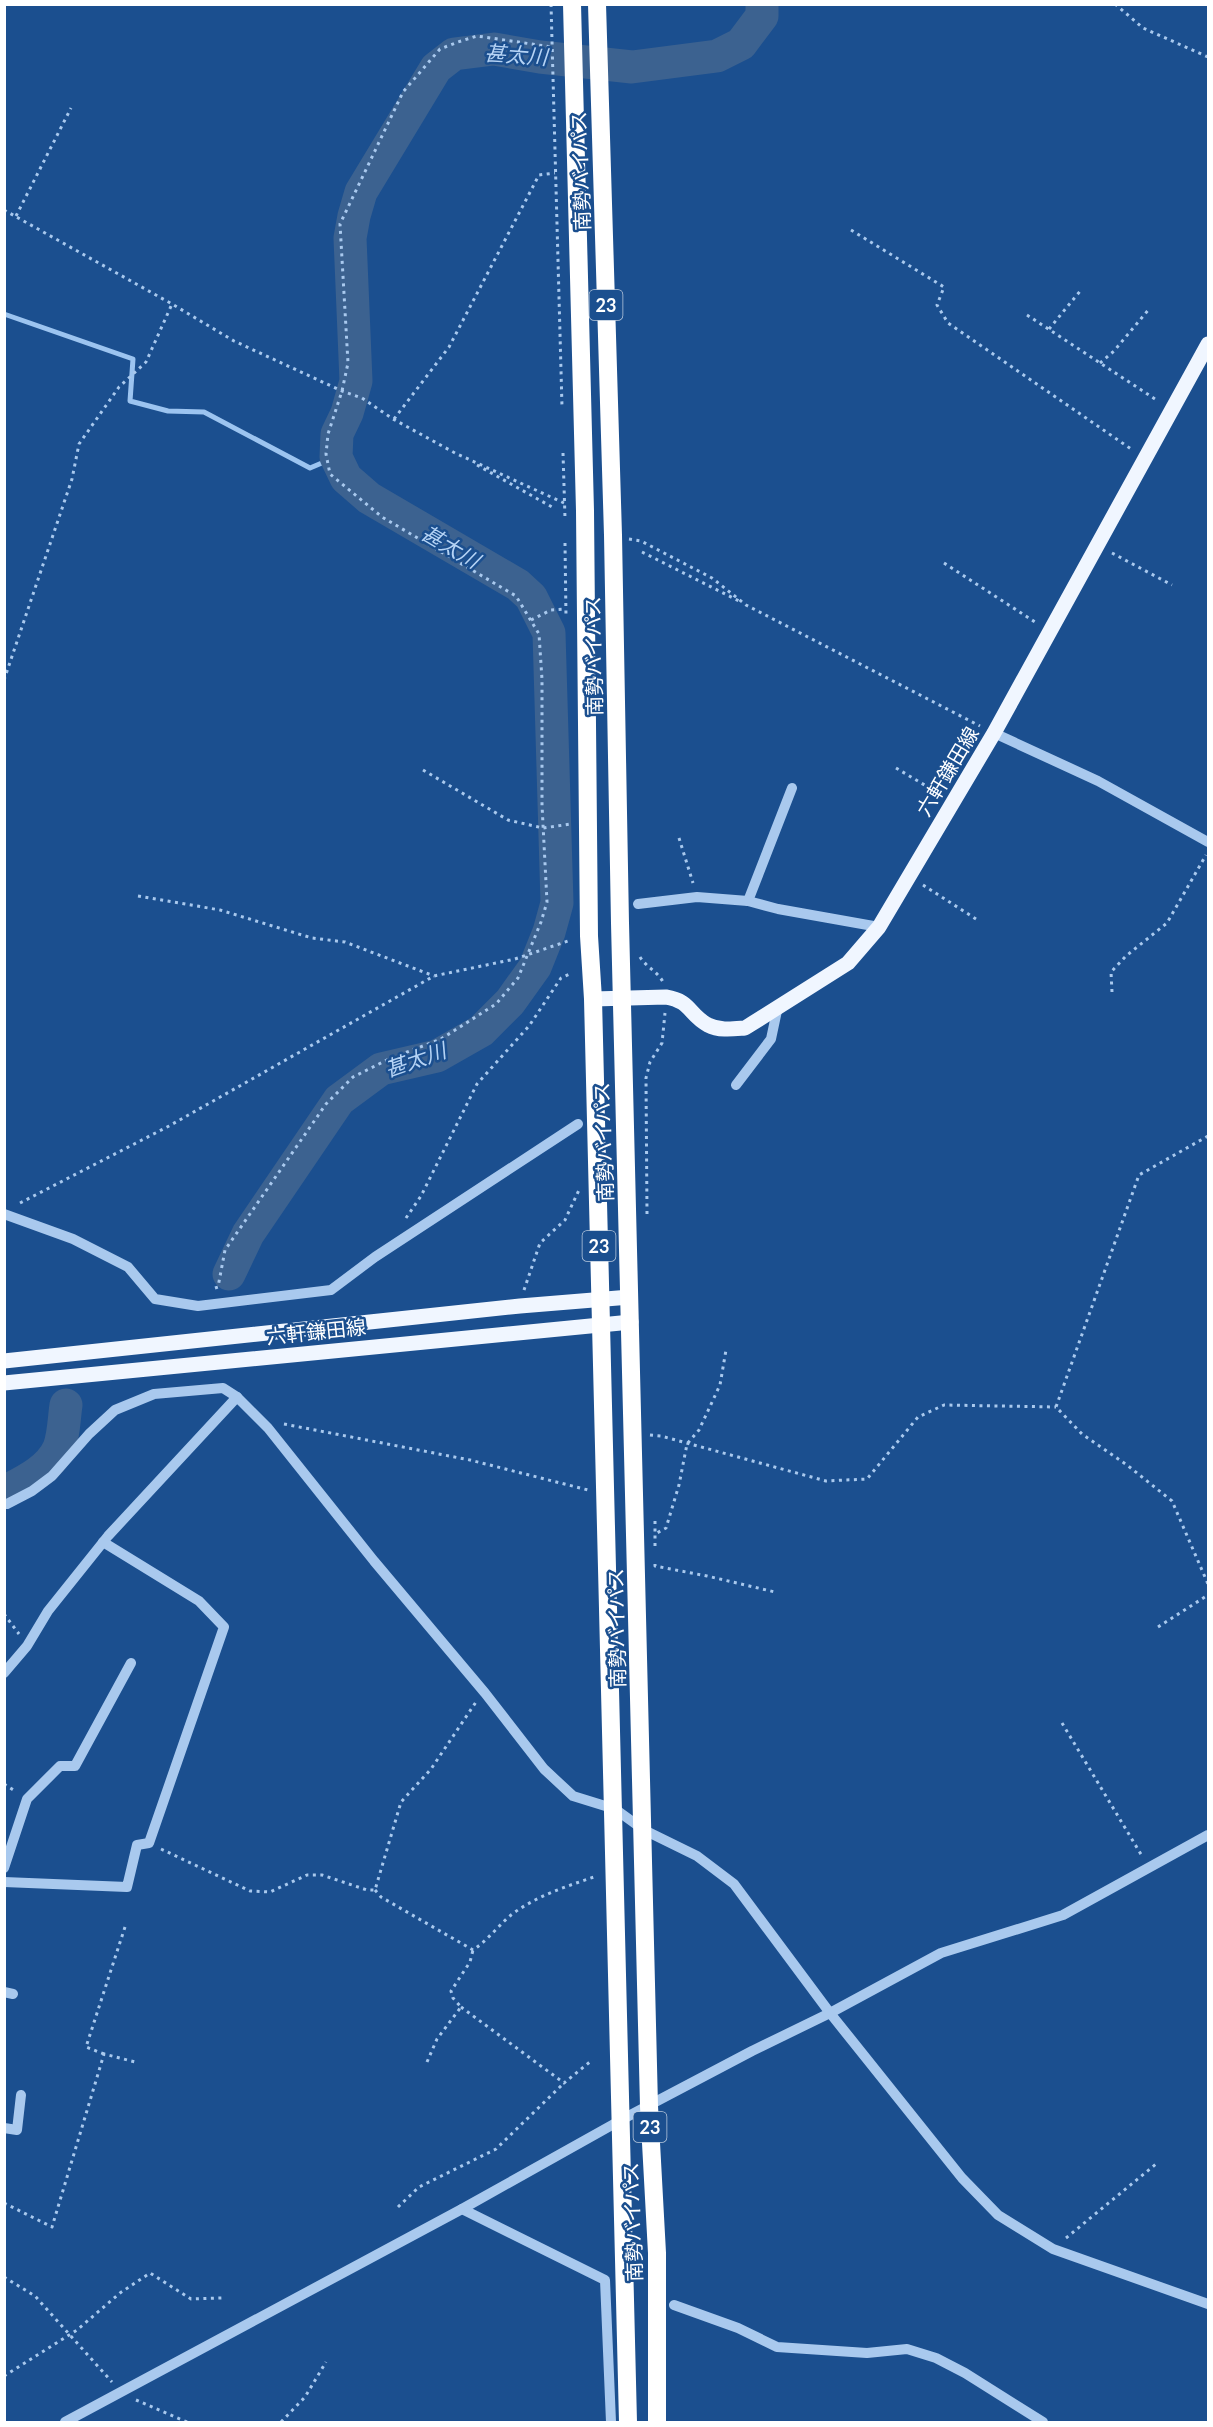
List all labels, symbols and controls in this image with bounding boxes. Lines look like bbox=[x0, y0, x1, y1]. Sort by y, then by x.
water label: 甚太川 bbox=[484, 39, 550, 69]
street label: 南勢バイパス bbox=[566, 111, 594, 231]
road number: 23 bbox=[590, 290, 622, 320]
water label: 甚太川 bbox=[417, 519, 486, 574]
street label: 南勢バイパス bbox=[580, 596, 606, 716]
street label: 六軒鎌田線 bbox=[911, 722, 983, 820]
water label: 甚太川 bbox=[381, 1036, 451, 1081]
street label: 南勢バイパス bbox=[589, 1082, 617, 1202]
road number: 23 bbox=[582, 1231, 616, 1261]
street label: 六軒鎌田線 bbox=[265, 1314, 367, 1348]
street label: 南勢バイパス bbox=[603, 1568, 629, 1688]
road number: 23 bbox=[634, 2112, 666, 2142]
street label: 南勢バイパス bbox=[618, 2162, 646, 2282]

